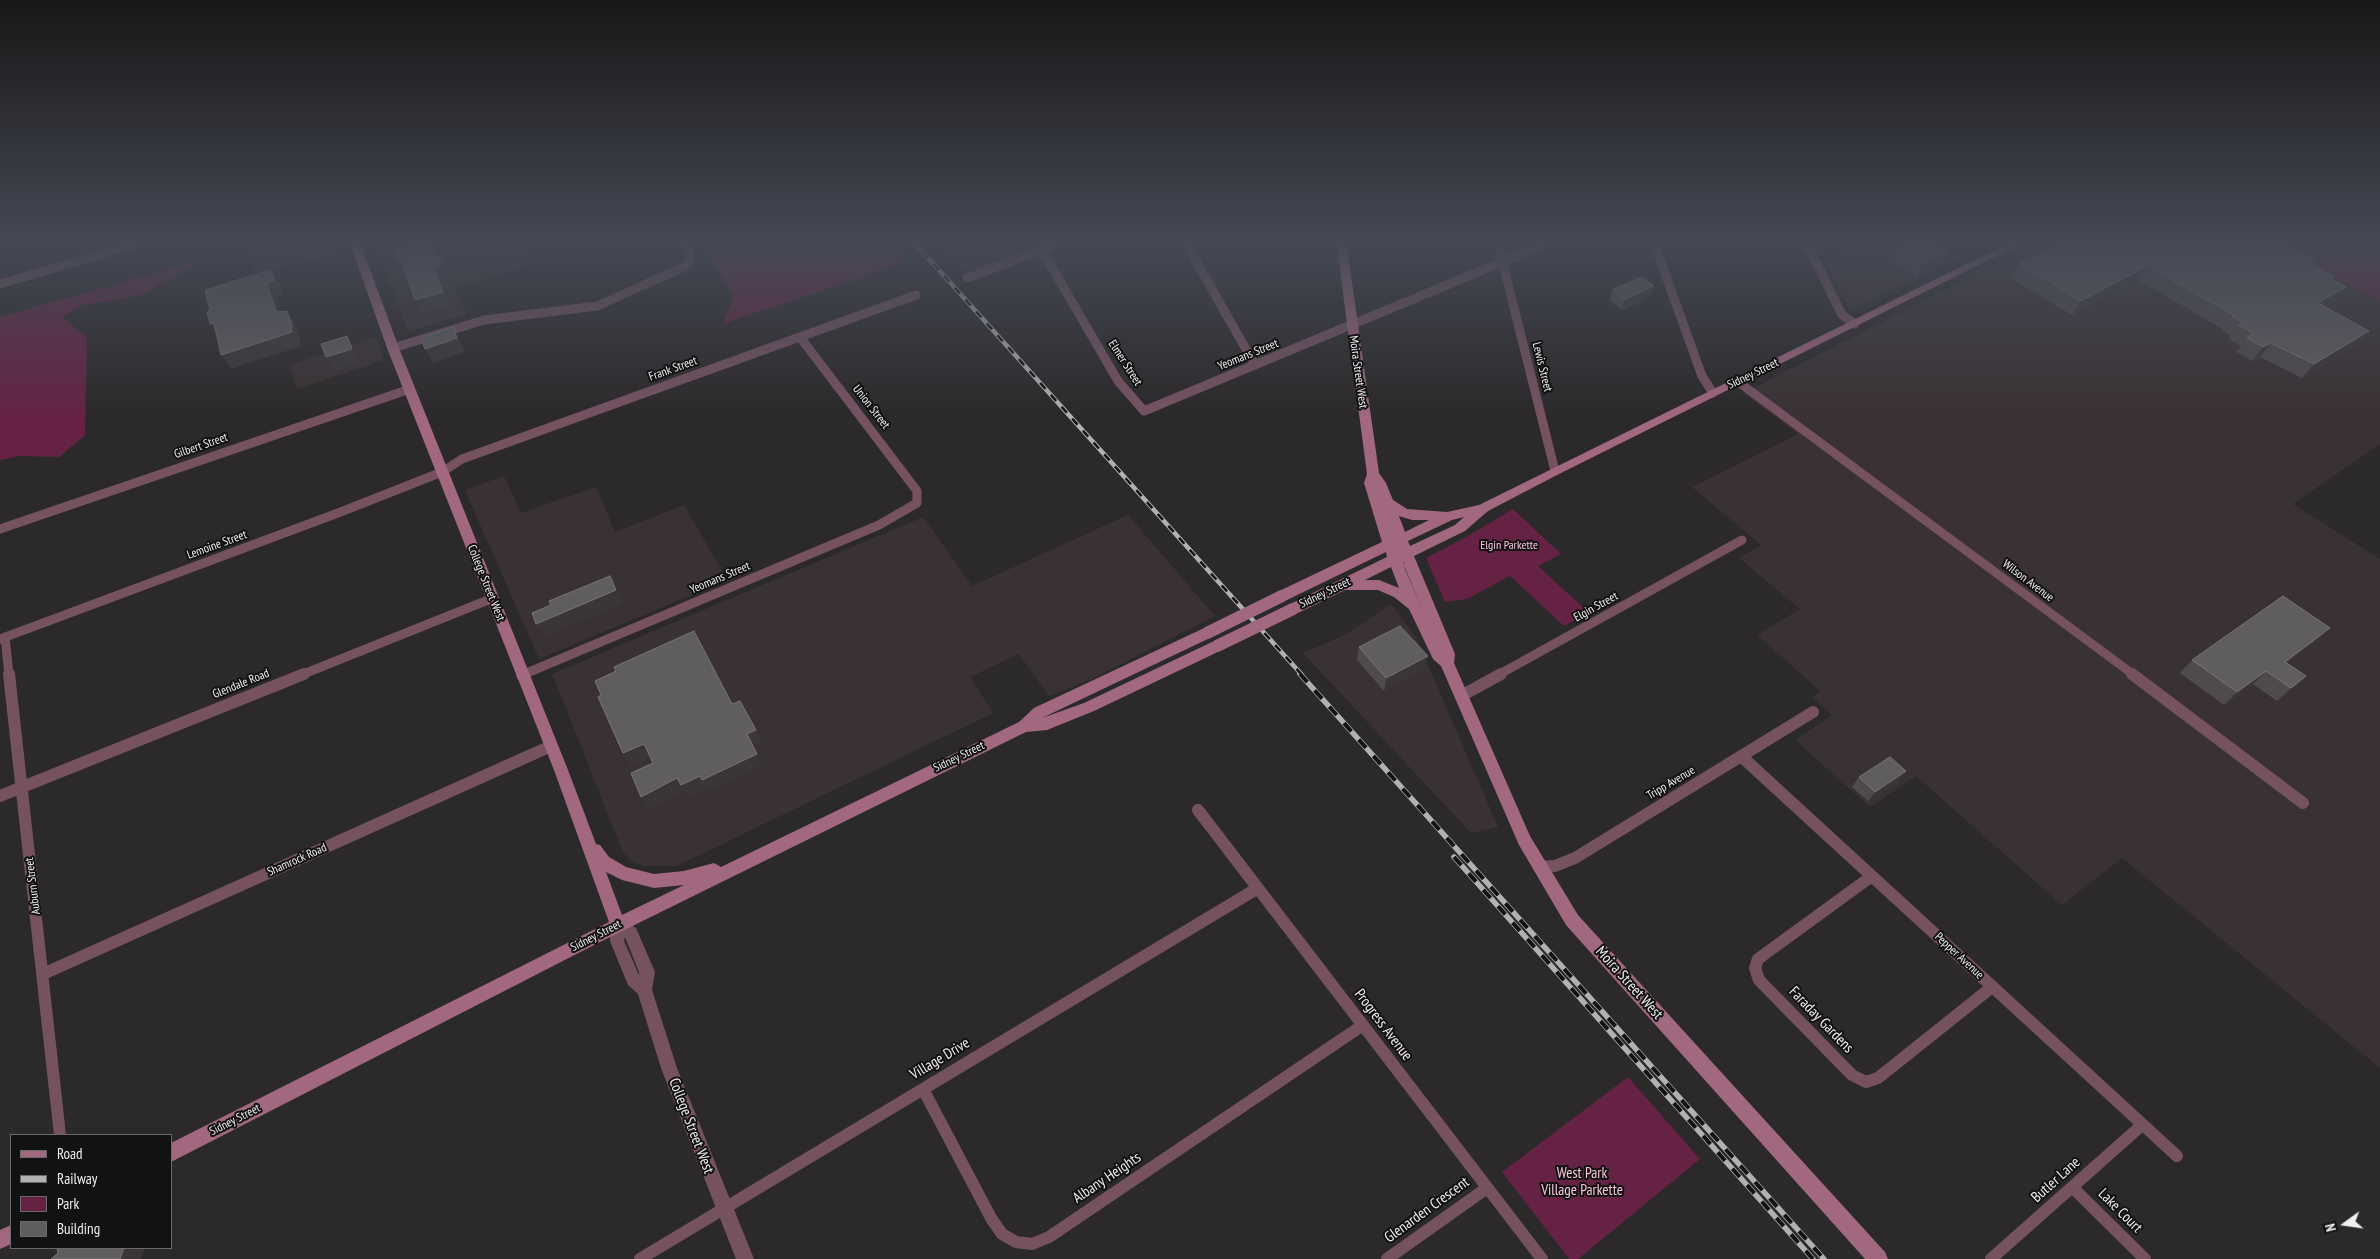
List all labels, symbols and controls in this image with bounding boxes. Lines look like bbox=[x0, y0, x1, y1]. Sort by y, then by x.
street label: Moira Street West bbox=[1346, 335, 1370, 409]
street label: Yeomans Street bbox=[1216, 336, 1280, 374]
street label: Elmer Street bbox=[1105, 338, 1145, 388]
street label: Lewis Street bbox=[1529, 341, 1555, 393]
street label: Frank Street bbox=[647, 354, 699, 384]
street label: Sidney Street bbox=[1725, 356, 1781, 392]
street label: Union Street bbox=[849, 382, 893, 432]
street label: Gilbert Street bbox=[172, 430, 230, 462]
street label: Lemoine Street bbox=[185, 528, 249, 562]
park label: Elgin Parkette bbox=[1480, 539, 1538, 553]
street label: College Street West bbox=[464, 543, 508, 623]
street label: Wilson Avenue bbox=[1999, 557, 2057, 605]
street label: Yeomans Street bbox=[688, 559, 752, 597]
street label: Sidney Street bbox=[1297, 575, 1353, 611]
street label: Elgin Street bbox=[1571, 589, 1621, 625]
street label: Glendale Road bbox=[211, 666, 271, 702]
street label: Sidney Street bbox=[931, 739, 987, 775]
street label: Tripp Avenue bbox=[1644, 763, 1698, 803]
street label: Shamrock Road bbox=[265, 841, 329, 879]
street label: Auburn Street bbox=[22, 857, 44, 915]
street label: Sidney Street bbox=[568, 917, 624, 955]
street label: Pepper Avenue bbox=[1932, 930, 1986, 982]
street label: Moira Street West bbox=[1592, 943, 1666, 1023]
street label: Faraday Gardens bbox=[1785, 983, 1857, 1057]
street label: Progress Avenue bbox=[1350, 986, 1416, 1064]
street label: Village Drive bbox=[907, 1034, 973, 1084]
street label: College Street West bbox=[664, 1076, 718, 1176]
street label: Sidney Street bbox=[207, 1101, 263, 1139]
legend bbox=[10, 1134, 172, 1249]
text: Road bbox=[57, 1144, 83, 1163]
street label: Albany Heights bbox=[1070, 1149, 1144, 1207]
street label: Butler Lane bbox=[2028, 1153, 2084, 1207]
park label: West Park Village Parkette bbox=[1541, 1165, 1623, 1200]
text: Railway bbox=[57, 1169, 97, 1188]
street label: Glenarden Crescent bbox=[1381, 1173, 1473, 1247]
street label: Lake Court bbox=[2094, 1185, 2146, 1237]
text: Park bbox=[57, 1194, 79, 1213]
north arrow bbox=[2320, 1199, 2370, 1249]
text: Building bbox=[57, 1219, 100, 1238]
text: N bbox=[2321, 1222, 2340, 1233]

